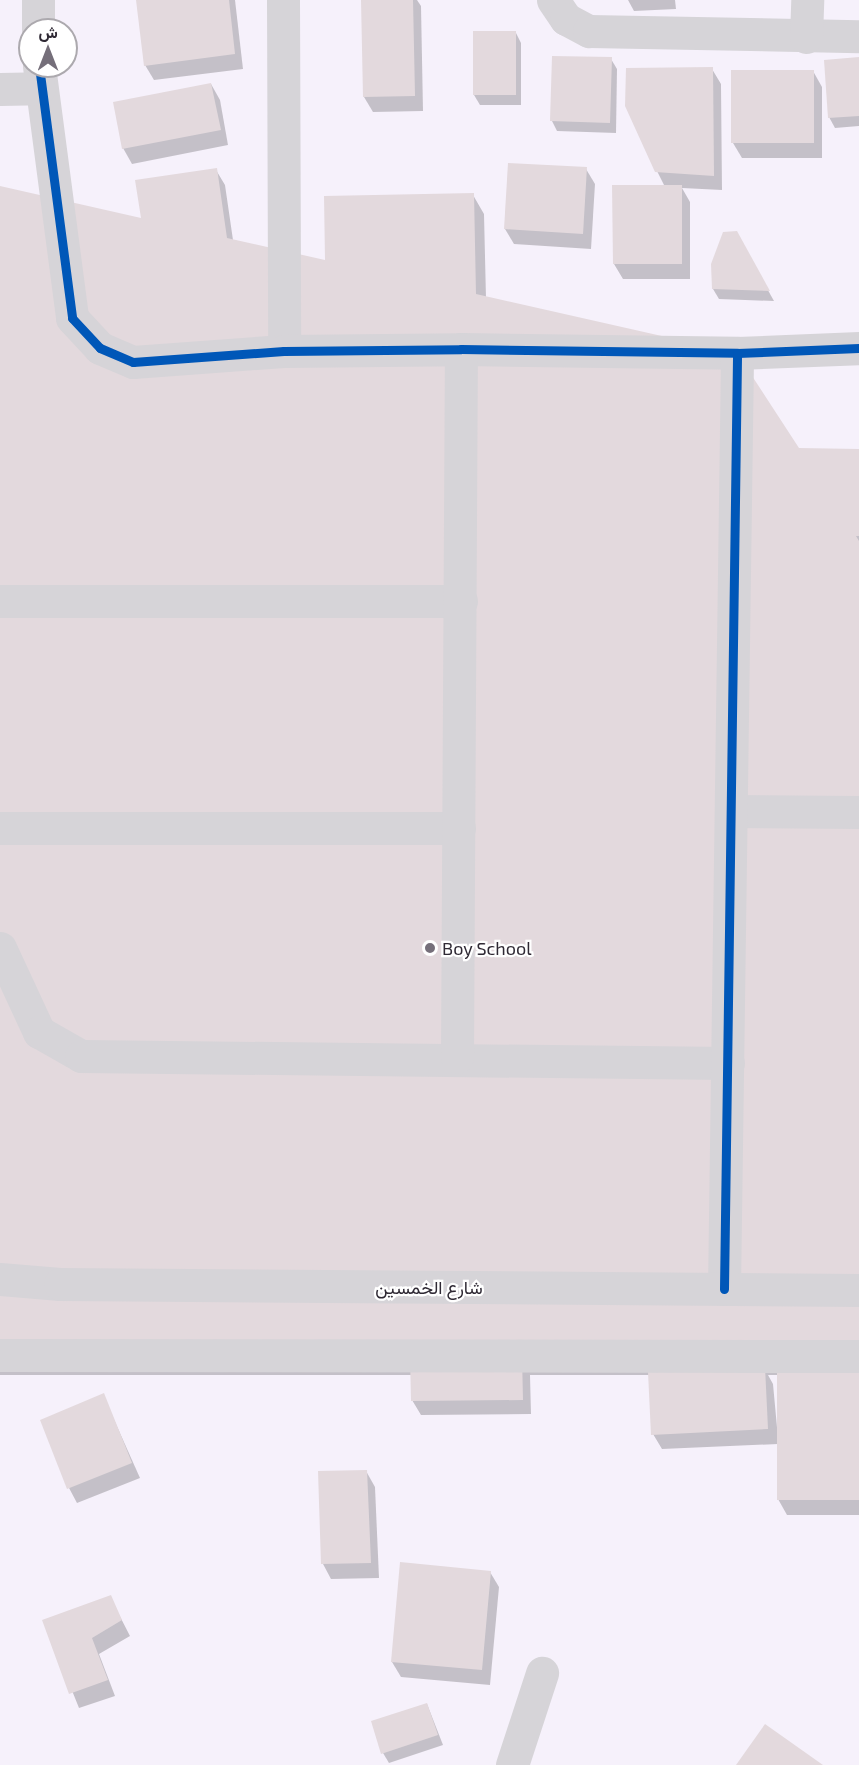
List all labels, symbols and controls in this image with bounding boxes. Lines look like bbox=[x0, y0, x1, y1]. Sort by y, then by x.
north arrow bbox=[18, 18, 78, 78]
text: ش bbox=[38, 22, 58, 41]
place label: Boy School bbox=[442, 937, 532, 959]
marker: Boy School bbox=[423, 941, 437, 955]
street label: شارع الخمسين bbox=[375, 1276, 483, 1298]

